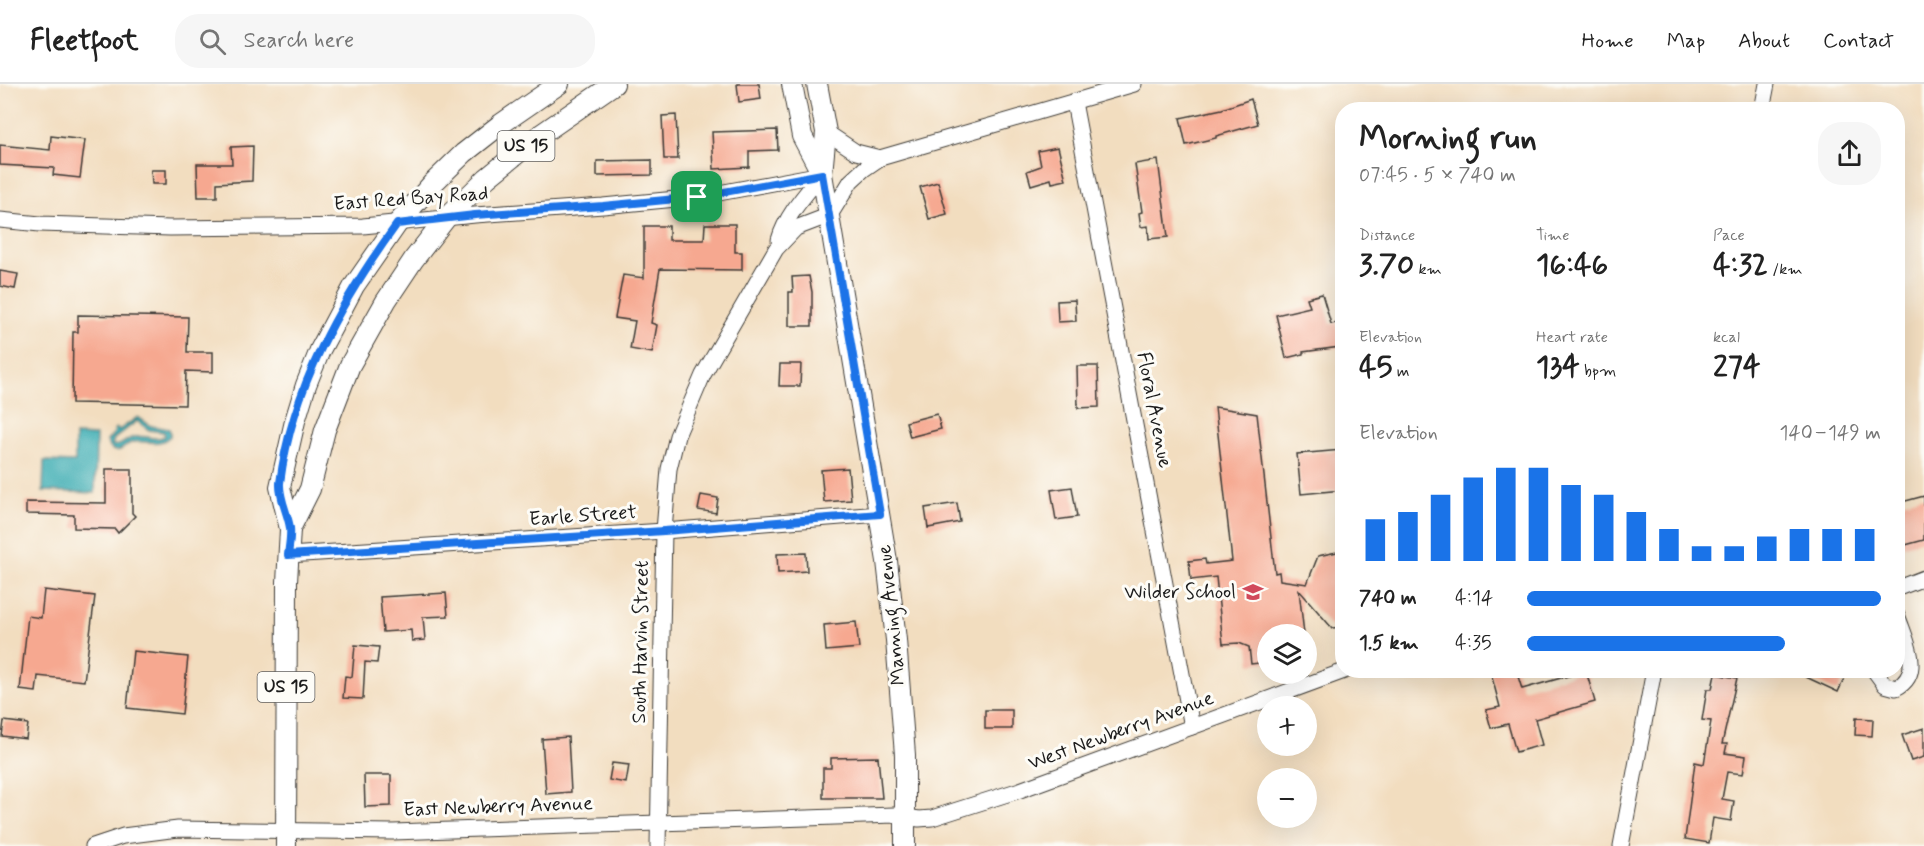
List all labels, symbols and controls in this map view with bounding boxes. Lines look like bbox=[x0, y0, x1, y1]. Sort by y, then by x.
search box bbox=[175, 14, 595, 68]
text: Fleetfoot bbox=[30, 23, 139, 60]
icon: search bbox=[196, 25, 229, 58]
text: Search here bbox=[244, 27, 354, 55]
text: Home bbox=[1582, 27, 1634, 55]
text: Map bbox=[1667, 27, 1705, 55]
text: About bbox=[1738, 27, 1790, 55]
text: Contact bbox=[1823, 27, 1894, 55]
text: Morning run bbox=[1359, 117, 1537, 161]
button: share bbox=[1818, 122, 1881, 185]
road number: US 15 bbox=[498, 131, 554, 161]
text: 07:45 · 5 × 740 m bbox=[1359, 162, 1516, 189]
pin bbox=[671, 171, 722, 222]
street label: East Red Bay Road bbox=[333, 180, 489, 218]
icon: arrive bbox=[680, 180, 713, 213]
text: Distance bbox=[1359, 225, 1415, 246]
text: Time bbox=[1536, 225, 1570, 246]
text: Pace bbox=[1713, 225, 1745, 246]
text: 3.70 bbox=[1359, 246, 1414, 285]
text: 16:46 bbox=[1536, 246, 1608, 285]
text: 4:32 bbox=[1713, 246, 1768, 285]
text: km bbox=[1414, 259, 1442, 280]
text: /km bbox=[1768, 259, 1803, 280]
text: Elevation bbox=[1359, 327, 1422, 348]
text: Heart rate bbox=[1536, 327, 1608, 348]
text: kcal bbox=[1713, 327, 1740, 348]
text: 45 bbox=[1359, 348, 1392, 387]
text: 134 bbox=[1536, 348, 1580, 387]
text: 274 bbox=[1713, 348, 1760, 387]
street label: Floral Avenue bbox=[1130, 350, 1178, 470]
text: m bbox=[1392, 361, 1410, 382]
text: bpm bbox=[1580, 361, 1616, 382]
text: Elevation bbox=[1359, 420, 1438, 447]
text: 140–149 m bbox=[1780, 420, 1881, 447]
street label: Earle Street bbox=[528, 499, 638, 533]
street label: Manning Avenue bbox=[871, 543, 915, 687]
street label: South Harvin Street bbox=[626, 560, 656, 724]
place label: Wilder School bbox=[1124, 579, 1236, 606]
school or university icon: Wilder School bbox=[1241, 580, 1265, 604]
text: 740 m bbox=[1359, 585, 1417, 612]
text: 4:14 bbox=[1455, 585, 1493, 612]
map controls bbox=[1257, 624, 1317, 828]
button: layers bbox=[1257, 624, 1317, 684]
text: 1.5 km bbox=[1359, 630, 1419, 657]
text: 4:35 bbox=[1455, 630, 1492, 657]
road number: US 15 bbox=[258, 672, 314, 702]
street label: West Newberry Avenue bbox=[1025, 685, 1218, 777]
button: + bbox=[1257, 696, 1317, 756]
button: − bbox=[1257, 768, 1317, 828]
street label: East Newberry Avenue bbox=[403, 790, 593, 824]

